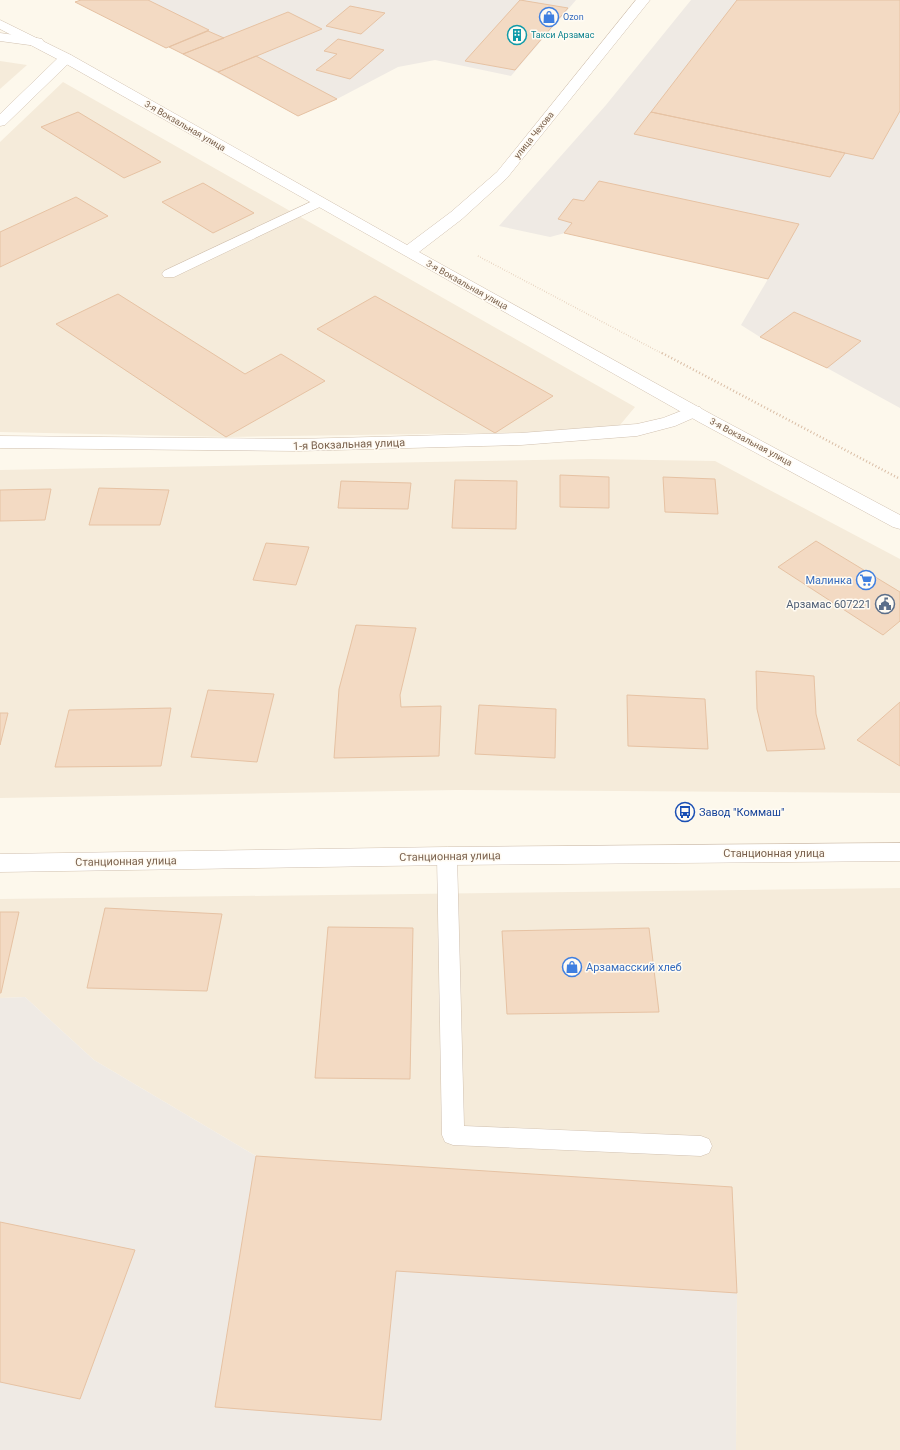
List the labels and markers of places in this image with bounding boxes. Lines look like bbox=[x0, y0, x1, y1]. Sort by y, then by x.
shop icon: Ozon bbox=[538, 6, 560, 28]
place label: Ozon bbox=[563, 12, 584, 22]
building icon: Такси Арзамас bbox=[506, 24, 528, 46]
place label: Такси Арзамас bbox=[531, 30, 595, 40]
supermarket icon: Малинка bbox=[855, 569, 877, 591]
place label: Малинка bbox=[805, 574, 852, 587]
public building icon: Арзамас 607221 bbox=[874, 593, 896, 615]
place label: Арзамас 607221 bbox=[786, 598, 871, 611]
bus stop icon: Завод "Коммаш" bbox=[674, 801, 696, 823]
place label: Завод "Коммаш" bbox=[699, 806, 785, 819]
shop icon: Арзамасский хлеб bbox=[561, 956, 583, 978]
place label: Арзамасский хлеб bbox=[586, 961, 682, 974]

